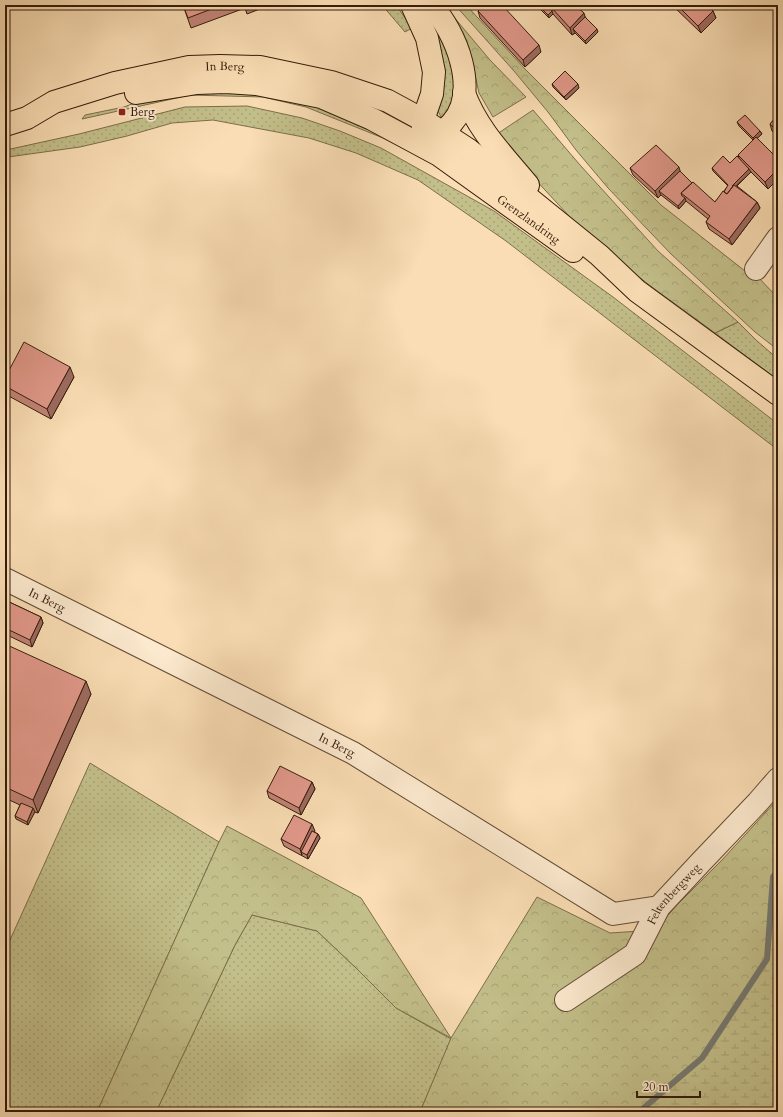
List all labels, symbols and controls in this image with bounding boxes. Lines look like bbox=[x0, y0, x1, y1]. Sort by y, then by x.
street label: In Berg bbox=[205, 58, 245, 75]
place label: Berg bbox=[130, 104, 155, 120]
marker: Berg bbox=[117, 107, 127, 117]
street label: Grenzlandring bbox=[494, 191, 564, 247]
street label: In Berg bbox=[26, 584, 68, 616]
street label: In Berg bbox=[316, 729, 358, 761]
street label: Feltenbergweg bbox=[643, 859, 704, 927]
scale bar bbox=[637, 1073, 700, 1099]
text: 20 m bbox=[643, 1079, 670, 1095]

